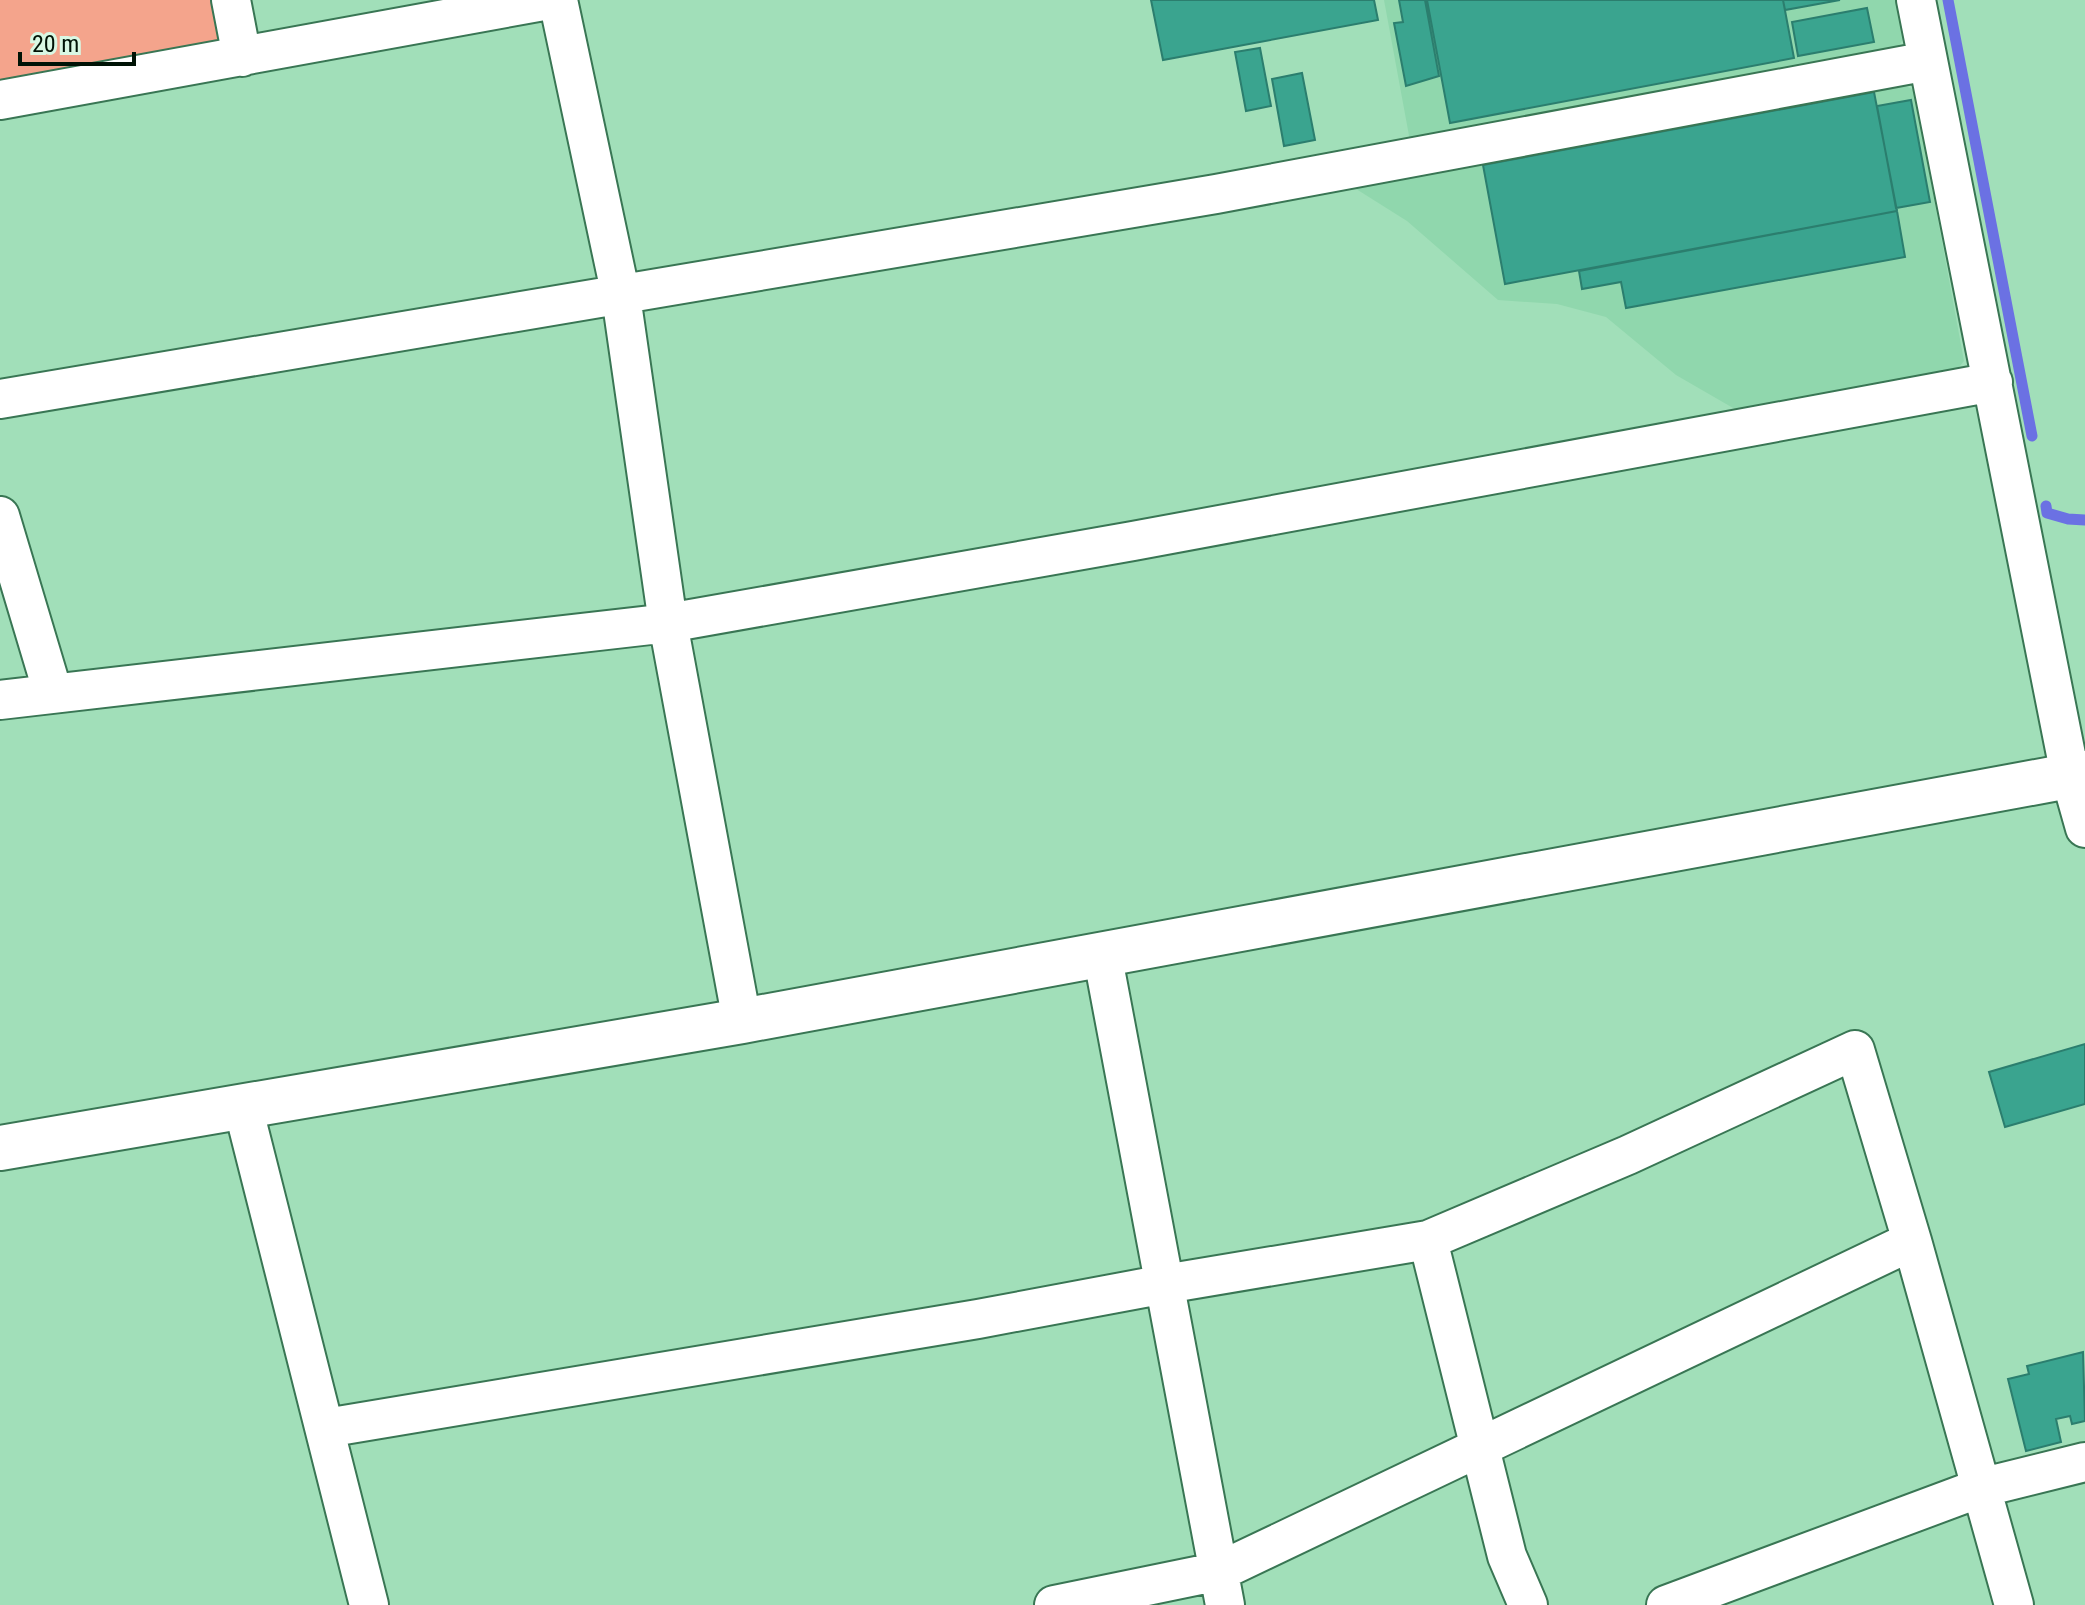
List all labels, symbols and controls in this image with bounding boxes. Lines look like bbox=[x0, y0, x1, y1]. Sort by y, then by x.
scale bar bbox=[20, 16, 134, 66]
text: 20 m bbox=[32, 30, 79, 58]

